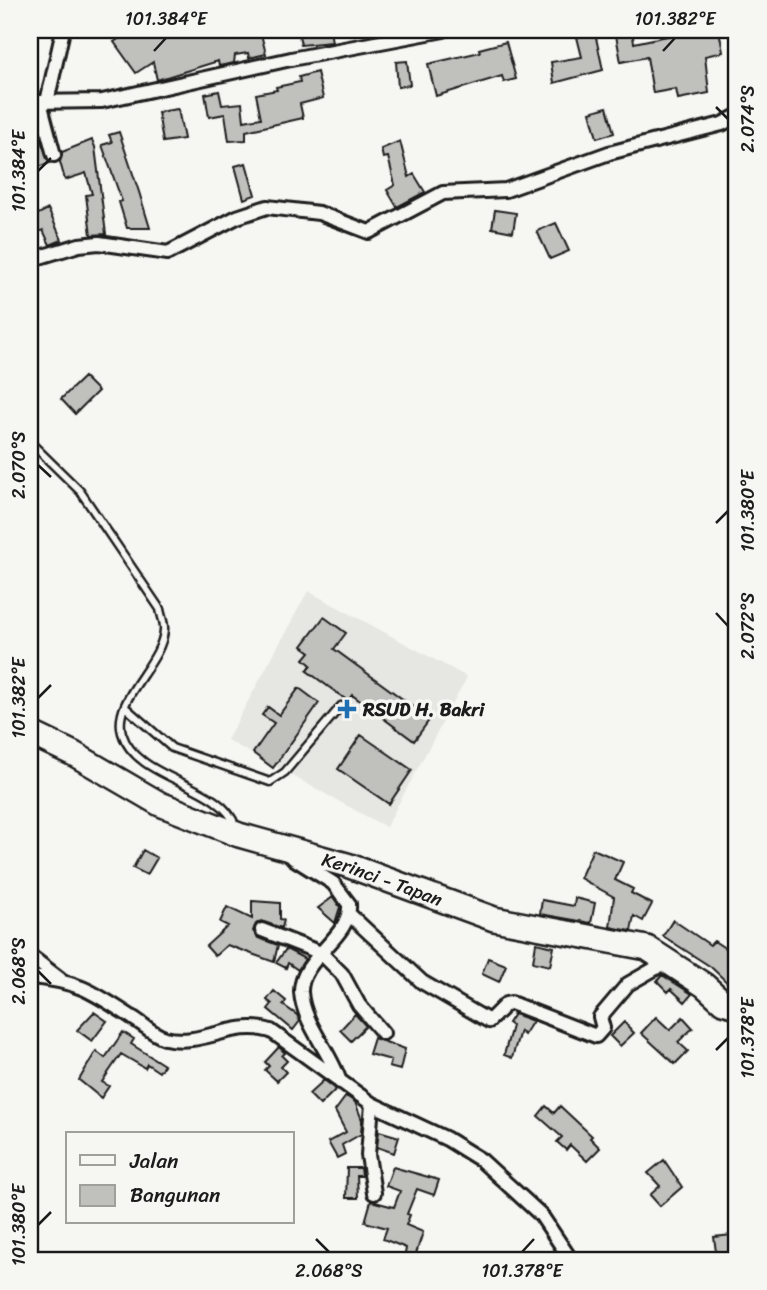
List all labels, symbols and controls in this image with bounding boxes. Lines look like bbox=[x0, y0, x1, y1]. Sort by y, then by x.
text: 101.384°E bbox=[125, 3, 208, 35]
text: 101.382°E bbox=[634, 3, 717, 35]
text: 2.074°S bbox=[732, 85, 764, 153]
text: 101.384°E bbox=[3, 129, 35, 212]
text: 2.070°S bbox=[3, 431, 35, 499]
text: 101.380°E bbox=[732, 469, 764, 552]
text: 2.072°S bbox=[732, 593, 764, 659]
text: 101.382°E bbox=[3, 656, 35, 739]
place label: RSUD H. Bakri bbox=[362, 693, 486, 726]
marker: RSUD H. Bakri bbox=[337, 699, 357, 719]
street label: Kerinci - Tapan bbox=[318, 843, 447, 916]
text: 2.068°S bbox=[3, 937, 35, 1005]
text: 101.378°E bbox=[732, 997, 764, 1078]
legend bbox=[66, 1132, 294, 1224]
text: Jalan bbox=[129, 1142, 178, 1180]
text: Bangunan bbox=[130, 1176, 220, 1214]
text: 101.380°E bbox=[3, 1183, 35, 1266]
text: 2.068°S bbox=[295, 1255, 363, 1287]
text: 101.378°E bbox=[482, 1255, 563, 1287]

